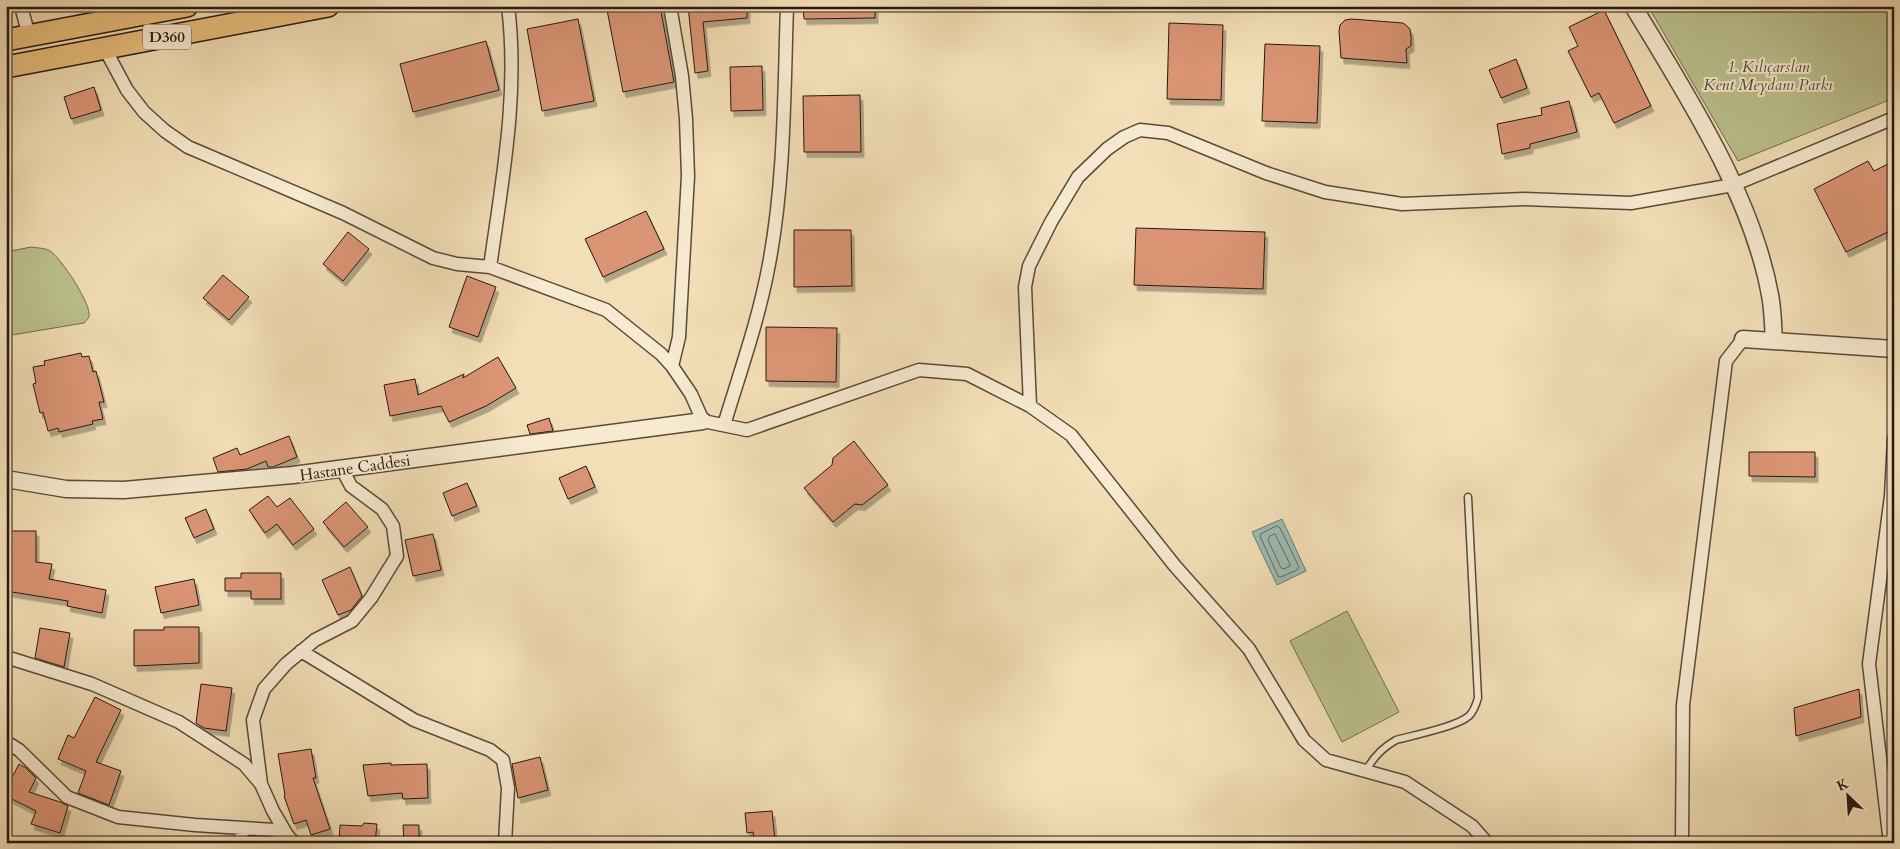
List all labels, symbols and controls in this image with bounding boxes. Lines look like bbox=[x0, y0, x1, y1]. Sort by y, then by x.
road number: D360 bbox=[143, 24, 191, 50]
park label: 1. Kılıçarslan Kent Meydanı Parkı bbox=[1703, 56, 1833, 96]
street label: Hastane Caddesi bbox=[298, 449, 412, 487]
north arrow bbox=[1822, 772, 1872, 822]
text: K bbox=[1834, 773, 1852, 796]

